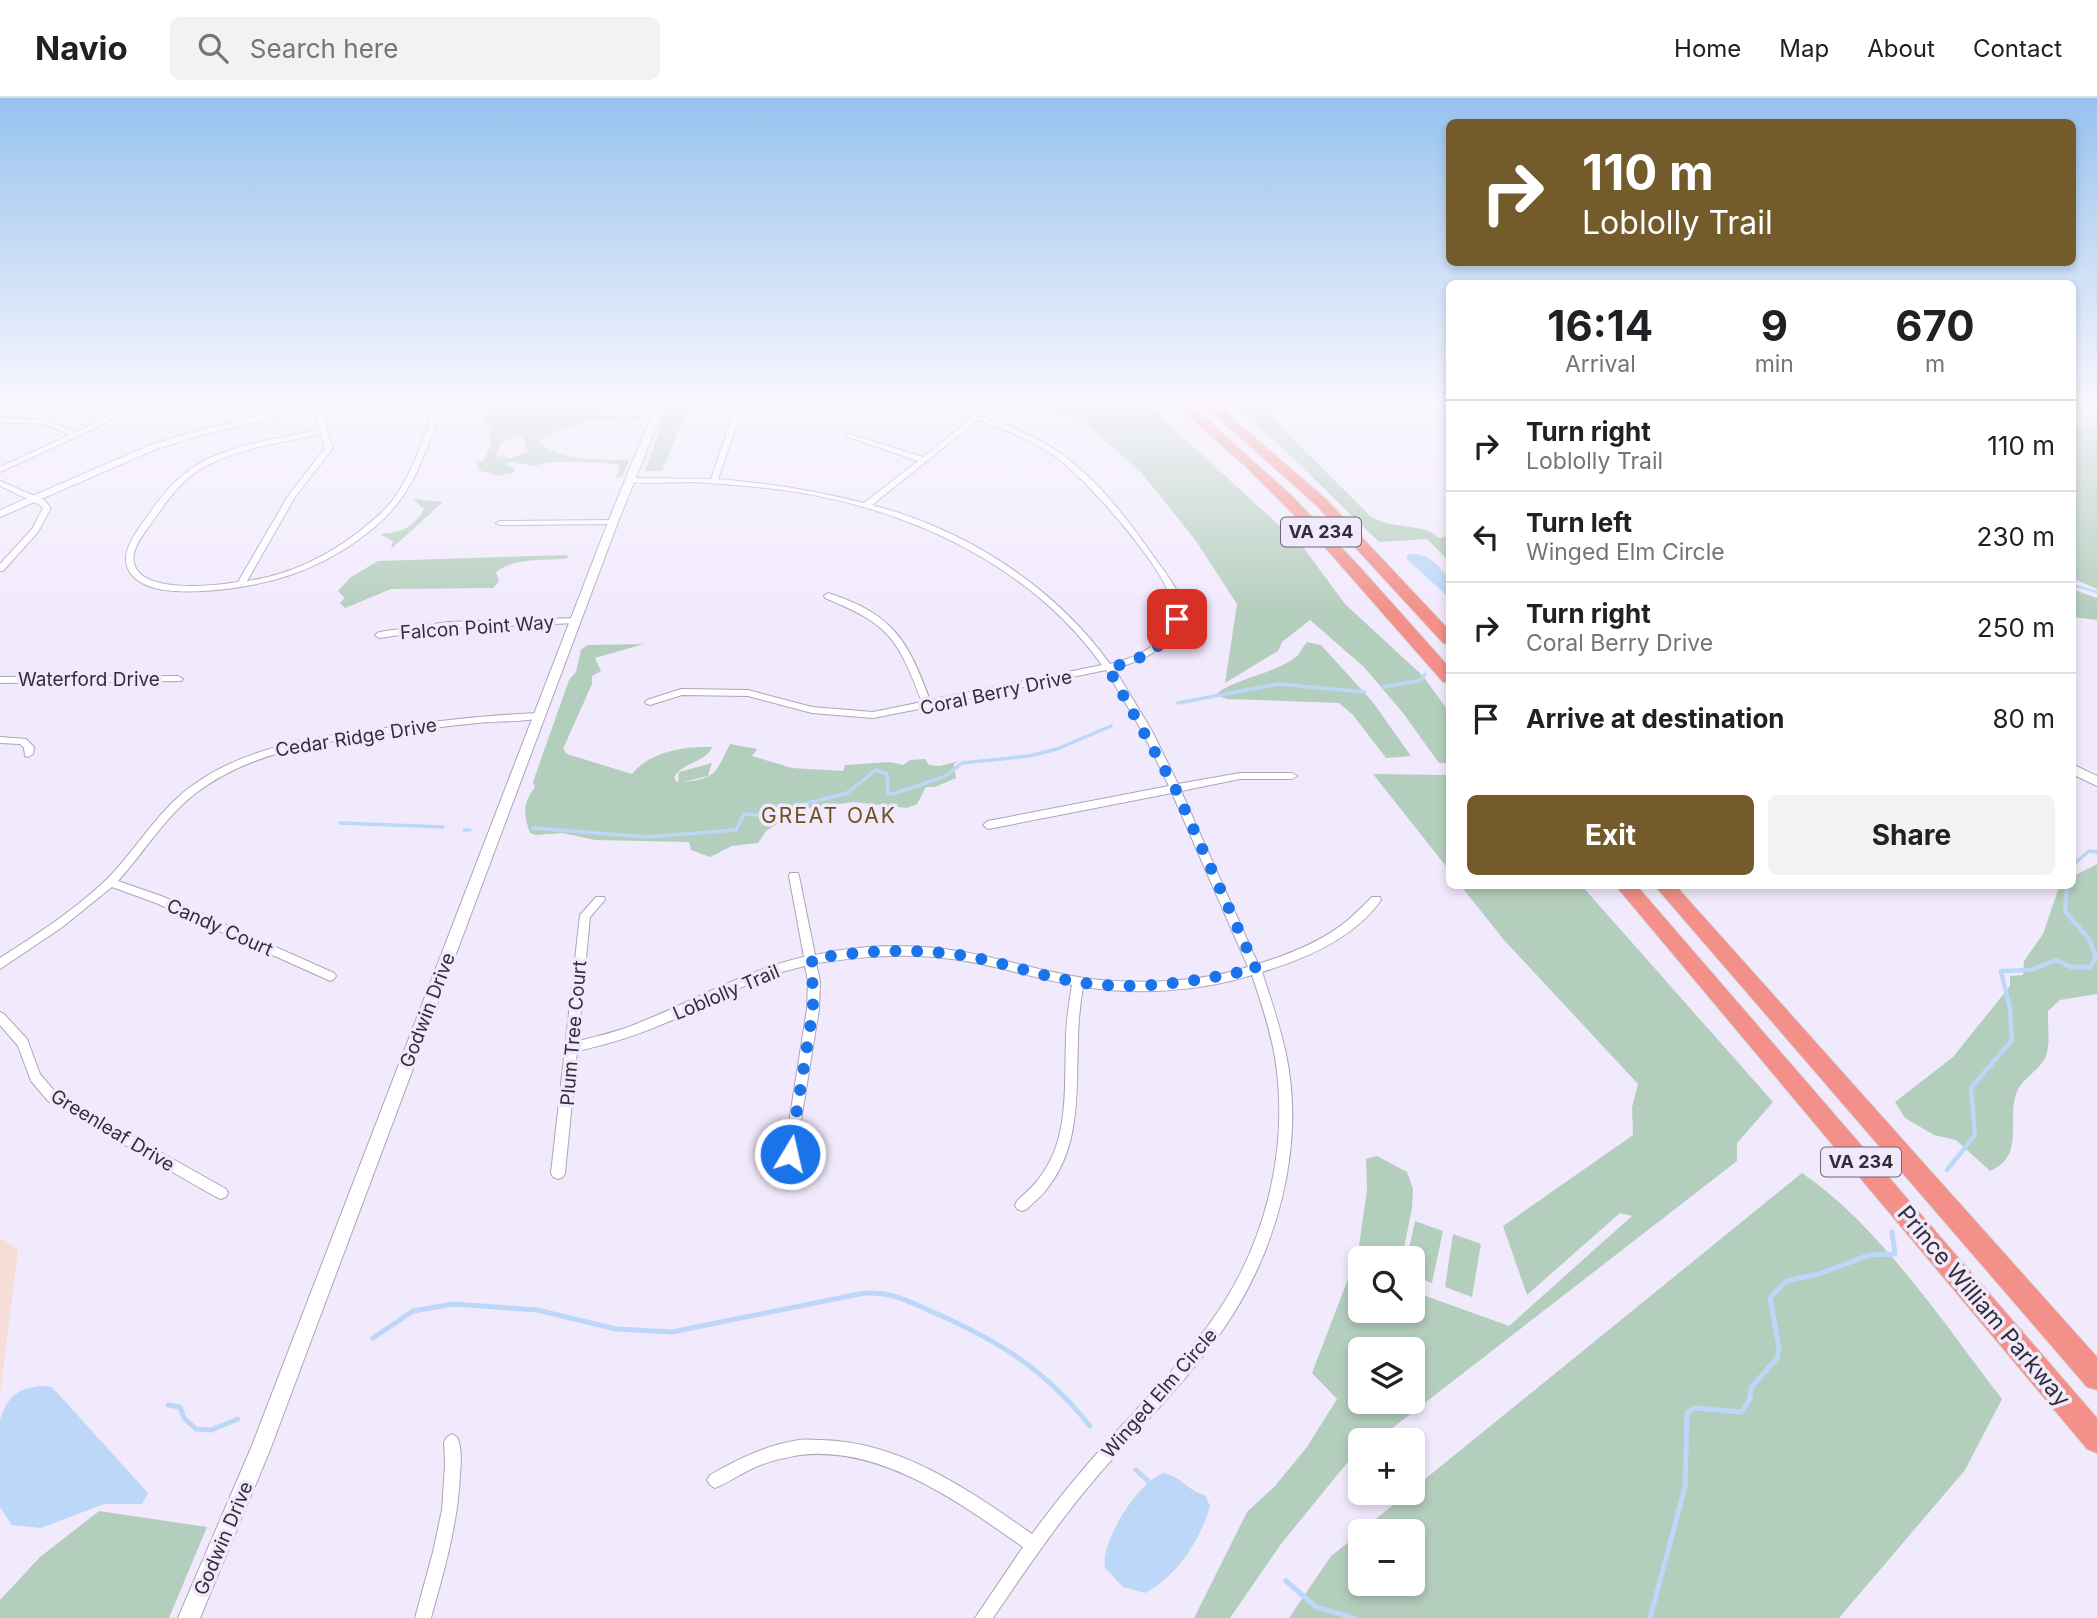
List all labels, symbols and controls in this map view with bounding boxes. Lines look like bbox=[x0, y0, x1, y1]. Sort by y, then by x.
search box bbox=[170, 17, 660, 80]
text: Navio bbox=[35, 28, 128, 68]
icon: search bbox=[194, 29, 232, 67]
text: Search here bbox=[250, 33, 398, 64]
text: Home bbox=[1674, 34, 1741, 63]
text: Map bbox=[1779, 34, 1829, 63]
text: About bbox=[1867, 34, 1935, 63]
text: Contact bbox=[1973, 34, 2062, 63]
text: 110 m bbox=[1582, 143, 1714, 202]
icon: right bbox=[1467, 147, 1558, 238]
text: Loblolly Trail bbox=[1582, 203, 1773, 242]
text: 16:14 bbox=[1547, 300, 1653, 351]
text: 9 bbox=[1761, 300, 1788, 351]
text: 670 bbox=[1895, 300, 1975, 351]
text: Arrival bbox=[1565, 350, 1636, 378]
text: min bbox=[1755, 350, 1794, 378]
text: m bbox=[1925, 350, 1945, 378]
text: Turn right bbox=[1526, 416, 1651, 447]
icon: right bbox=[1467, 427, 1505, 465]
text: 110 m bbox=[1987, 430, 2055, 461]
text: Loblolly Trail bbox=[1526, 447, 1663, 475]
text: Turn left bbox=[1526, 507, 1632, 538]
road number: VA 234 bbox=[1281, 518, 1361, 546]
icon: left bbox=[1467, 518, 1505, 556]
text: 230 m bbox=[1977, 521, 2055, 552]
text: Winged Elm Circle bbox=[1526, 538, 1725, 566]
pin bbox=[1147, 589, 1207, 649]
text: Turn right bbox=[1526, 598, 1651, 629]
icon: arrive bbox=[1158, 600, 1196, 638]
icon: right bbox=[1467, 609, 1505, 647]
street label: Falcon Point Way bbox=[399, 611, 555, 644]
text: 250 m bbox=[1977, 612, 2055, 643]
text: Coral Berry Drive bbox=[1526, 629, 1713, 657]
street label: Coral Berry Drive bbox=[918, 665, 1074, 720]
street label: Waterford Drive bbox=[18, 668, 160, 691]
icon: arrive bbox=[1467, 700, 1505, 738]
text: Arrive at destination bbox=[1526, 703, 1785, 734]
text: 80 m bbox=[1992, 703, 2055, 734]
street label: Cedar Ridge Drive bbox=[274, 713, 439, 762]
button: Exit bbox=[1467, 795, 1754, 875]
button: Share bbox=[1768, 795, 2055, 875]
district label: GREAT OAK bbox=[761, 803, 897, 828]
street label: Candy Court bbox=[163, 894, 276, 961]
street label: Godwin Drive bbox=[395, 950, 460, 1071]
street label: Plum Tree Court bbox=[556, 959, 591, 1107]
street label: Loblolly Trail bbox=[670, 960, 783, 1025]
street label: Greenleaf Drive bbox=[47, 1084, 179, 1176]
position arrow bbox=[753, 1117, 827, 1191]
road number: VA 234 bbox=[1821, 1148, 1901, 1176]
street label: Prince William Parkway bbox=[1892, 1200, 2076, 1412]
map controls bbox=[1348, 1246, 1425, 1596]
button: search bbox=[1348, 1246, 1425, 1323]
street label: Winged Elm Circle bbox=[1097, 1324, 1222, 1463]
button: layers bbox=[1348, 1337, 1425, 1414]
button: + bbox=[1348, 1428, 1425, 1505]
street label: Godwin Drive bbox=[189, 1478, 258, 1598]
button: − bbox=[1348, 1519, 1425, 1596]

